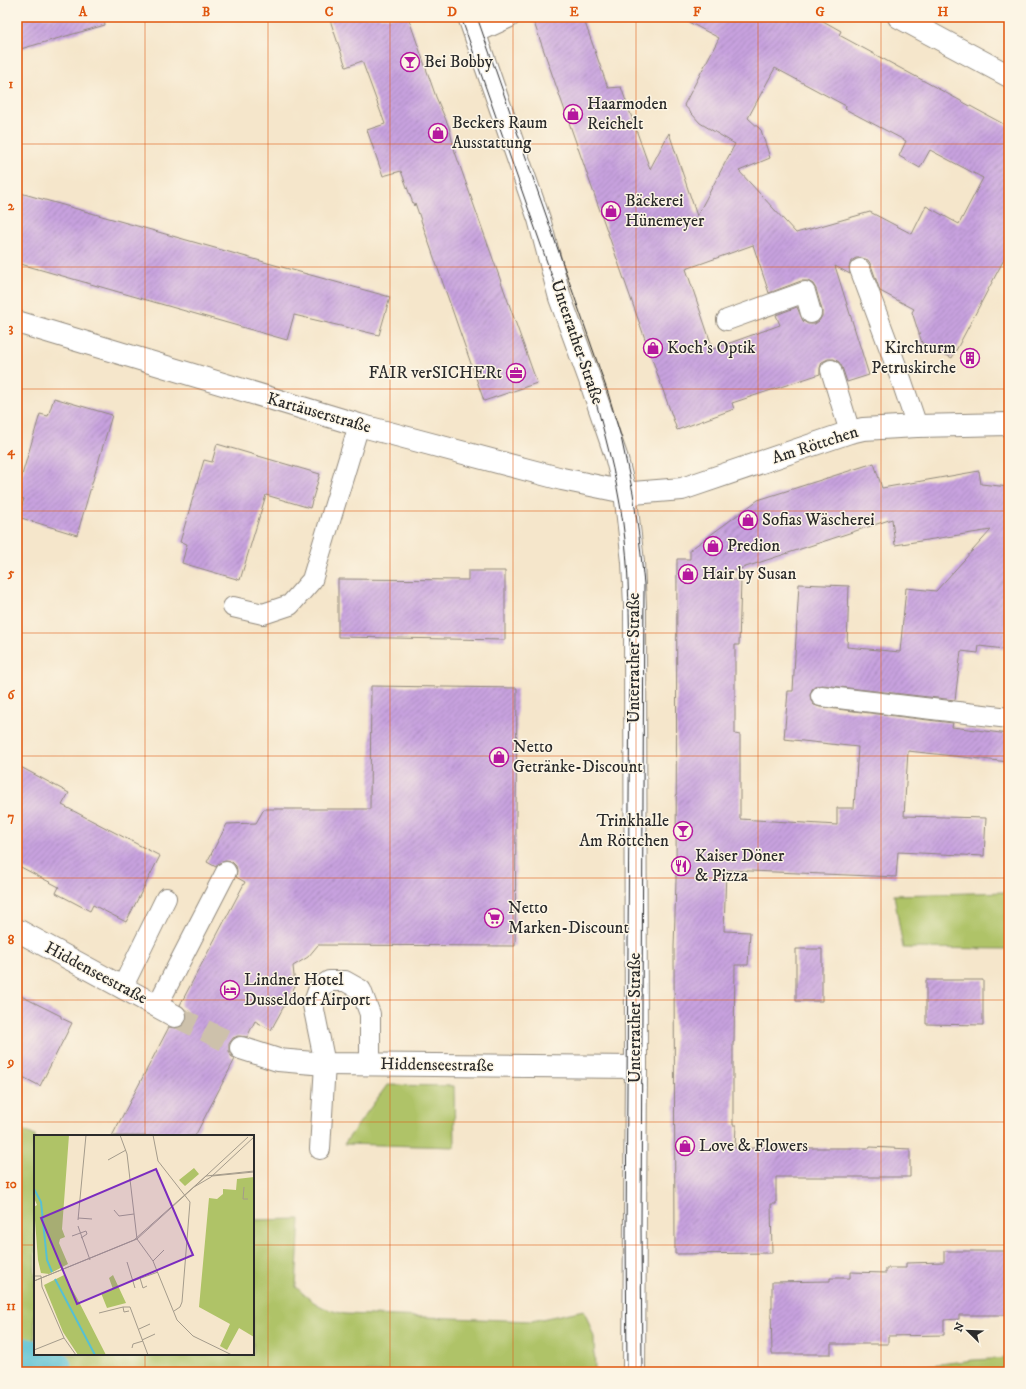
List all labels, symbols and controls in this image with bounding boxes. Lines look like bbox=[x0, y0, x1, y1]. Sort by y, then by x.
text: A bbox=[78, 4, 88, 20]
text: B bbox=[202, 4, 210, 20]
text: C bbox=[325, 4, 334, 20]
text: D bbox=[447, 4, 457, 20]
text: E bbox=[569, 4, 579, 20]
text: F bbox=[693, 4, 702, 20]
text: G bbox=[815, 4, 825, 20]
text: H bbox=[938, 4, 949, 20]
bar icon: Bei Bobby bbox=[399, 51, 421, 73]
place label: Bei Bobby bbox=[424, 51, 494, 73]
text: 1 bbox=[9, 76, 14, 92]
place label: Haarmoden Reichelt bbox=[587, 93, 668, 135]
shop icon: Haarmoden Reichelt bbox=[562, 103, 584, 125]
place label: Beckers Raum Ausstattung bbox=[452, 112, 548, 154]
shop icon: Beckers Raum Ausstattung bbox=[427, 122, 449, 144]
place label: Bäckerei Hünemeyer bbox=[625, 190, 705, 232]
text: 2 bbox=[8, 198, 15, 214]
shop icon: Bäckerei Hünemeyer bbox=[600, 200, 622, 222]
street label: Unterrather Straße bbox=[545, 277, 609, 407]
text: 3 bbox=[9, 320, 14, 336]
shop icon: Koch’s Optik bbox=[642, 337, 664, 359]
place label: Koch’s Optik bbox=[667, 337, 756, 359]
place label: Kirchturm Petruskirche bbox=[871, 337, 956, 379]
building icon: Kirchturm Petruskirche bbox=[959, 347, 981, 369]
place label: FAIR verSICHERt bbox=[368, 362, 503, 384]
office icon: FAIR verSICHERt bbox=[505, 362, 527, 384]
street label: Kartäuserstraße bbox=[264, 388, 374, 438]
street label: Am Röttchen bbox=[769, 421, 861, 469]
text: 4 bbox=[6, 443, 15, 460]
shop icon: Sofias Wäscherei bbox=[737, 509, 759, 531]
place label: Sofias Wäscherei bbox=[762, 509, 875, 531]
shop icon: Predion bbox=[702, 535, 724, 557]
place label: Predion bbox=[727, 535, 780, 557]
shop icon: Hair by Susan bbox=[677, 563, 699, 585]
place label: Hair by Susan bbox=[702, 563, 797, 585]
text: 5 bbox=[7, 565, 15, 581]
street label: Unterrather Straße bbox=[623, 593, 645, 723]
text: 6 bbox=[8, 687, 16, 703]
place label: Netto Getränke-Discount bbox=[513, 736, 643, 778]
shop icon: Netto Getränke-Discount bbox=[488, 746, 510, 768]
text: 7 bbox=[8, 809, 15, 825]
place label: Trinkhalle Am Röttchen bbox=[579, 810, 669, 852]
bar icon: Trinkhalle Am Röttchen bbox=[672, 820, 694, 842]
place label: Kaiser Döner & Pizza bbox=[695, 845, 785, 887]
restaurant icon: Kaiser Döner & Pizza bbox=[670, 855, 692, 877]
place label: Netto Marken-Discount bbox=[508, 897, 629, 939]
supermarket icon: Netto Marken-Discount bbox=[483, 907, 505, 929]
text: 8 bbox=[8, 932, 15, 948]
street label: Hiddenseestraße bbox=[41, 937, 151, 1009]
street label: Unterrather Straße bbox=[624, 953, 646, 1083]
place label: Lindner Hotel Dusseldorf Airport bbox=[244, 969, 371, 1011]
hotel icon: Lindner Hotel Dusseldorf Airport bbox=[219, 979, 241, 1001]
street label: Hiddenseestraße bbox=[380, 1053, 494, 1077]
text: 9 bbox=[7, 1054, 14, 1070]
inset map bbox=[34, 1135, 254, 1355]
shop icon: Love & Flowers bbox=[674, 1135, 696, 1157]
place label: Love & Flowers bbox=[699, 1135, 808, 1157]
text: 10 bbox=[5, 1176, 17, 1192]
text: 11 bbox=[6, 1298, 16, 1314]
north arrow bbox=[948, 1311, 988, 1351]
text: N bbox=[952, 1321, 968, 1334]

